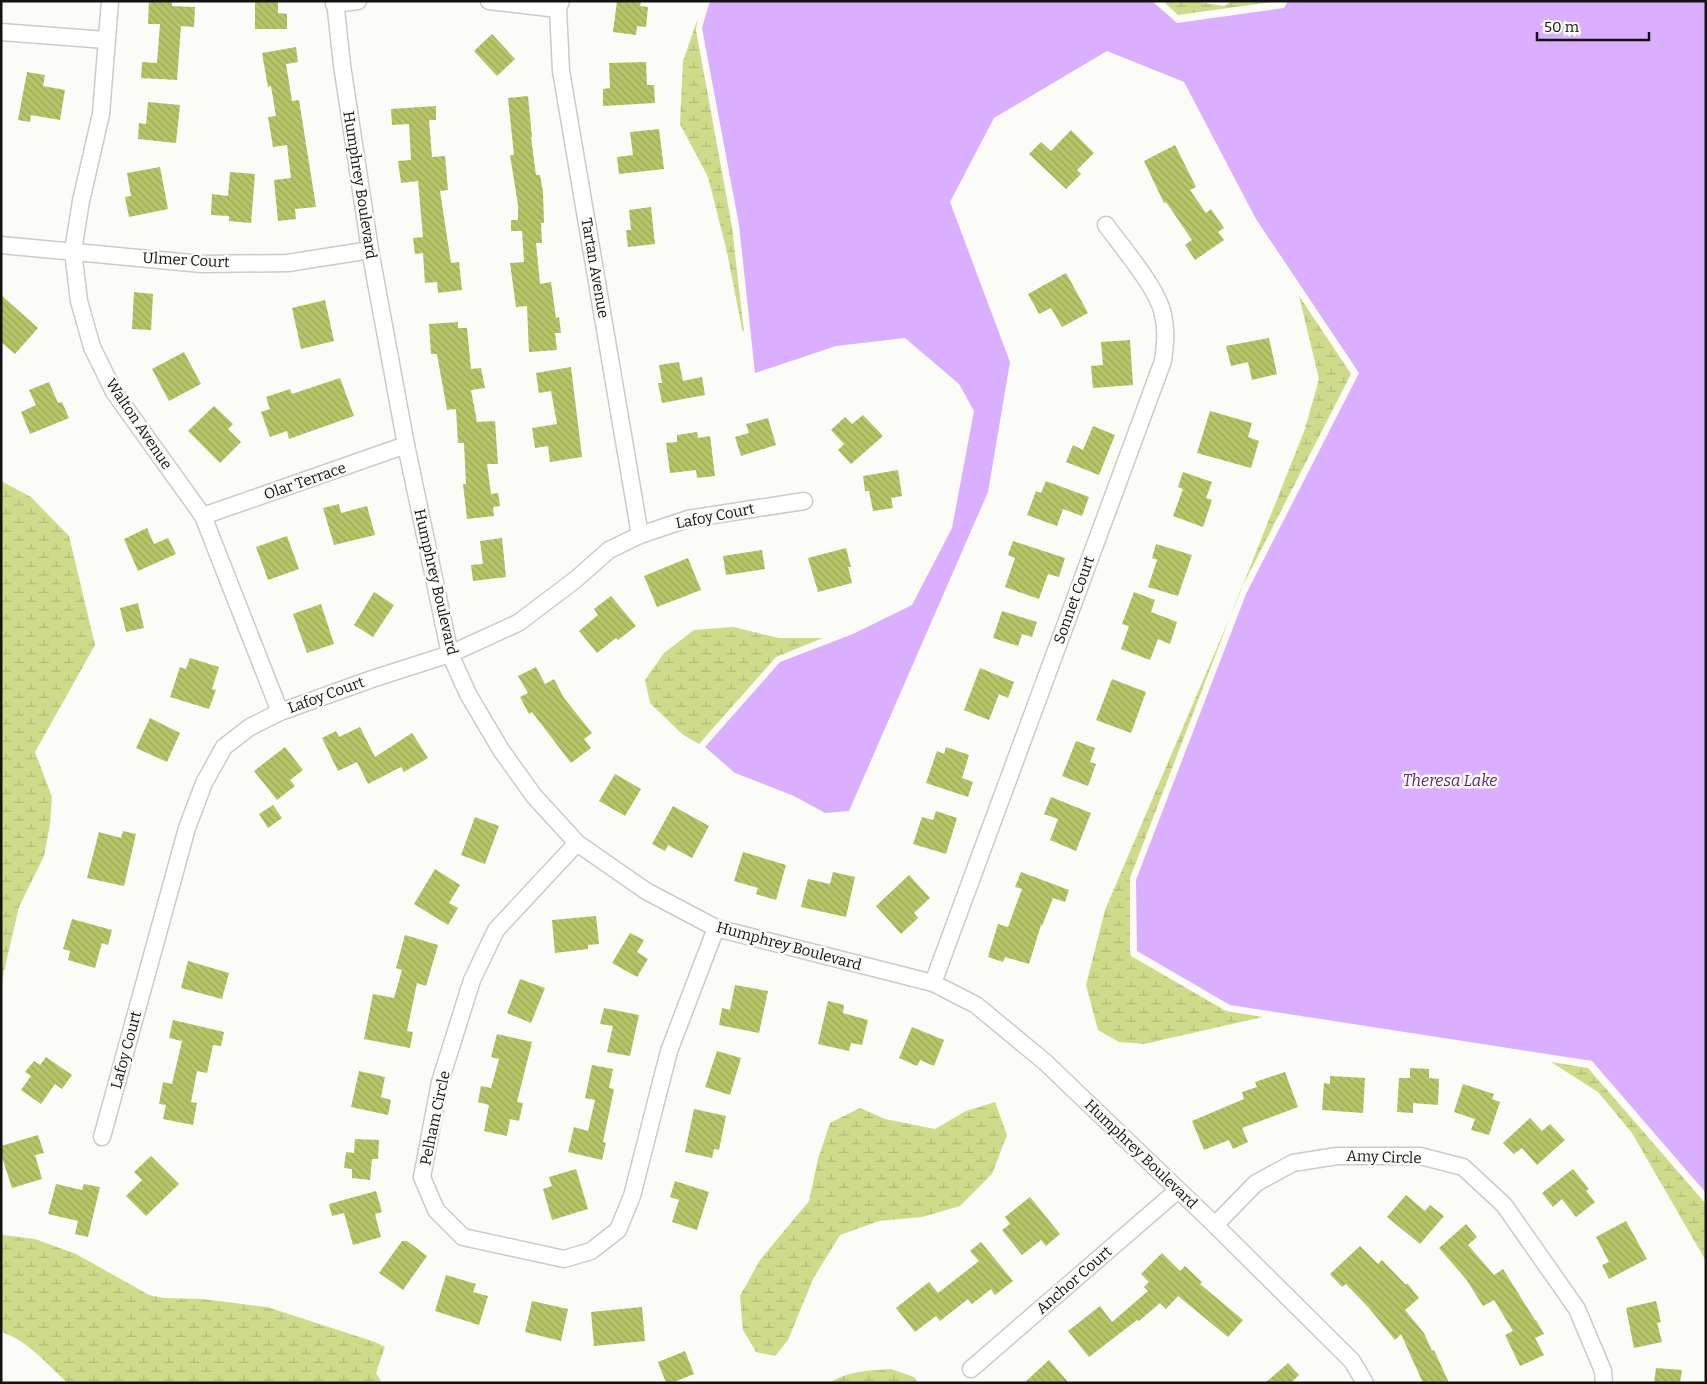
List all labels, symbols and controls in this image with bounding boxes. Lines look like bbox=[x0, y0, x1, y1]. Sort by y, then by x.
scale bar bbox=[1537, 10, 1650, 42]
text: 50 m bbox=[1544, 18, 1580, 36]
street label: Humphrey Boulevard bbox=[339, 110, 381, 260]
street label: Tartan Avenue bbox=[577, 216, 613, 320]
street label: Ulmer Court bbox=[142, 249, 230, 271]
street label: Walton Avenue bbox=[102, 375, 176, 473]
street label: Olar Terrace bbox=[262, 459, 348, 503]
street label: Lafoy Court bbox=[674, 499, 756, 532]
street label: Humphrey Boulevard bbox=[410, 507, 462, 657]
street label: Sonnet Court bbox=[1050, 553, 1098, 646]
street label: Lafoy Court bbox=[285, 673, 367, 717]
water label: Theresa Lake bbox=[1403, 771, 1497, 790]
street label: Humphrey Boulevard bbox=[714, 918, 864, 974]
street label: Lafoy Court bbox=[107, 1009, 145, 1091]
street label: Pelham Circle bbox=[416, 1069, 454, 1167]
street label: Humphrey Boulevard bbox=[1081, 1096, 1201, 1212]
street label: Amy Circle bbox=[1346, 1147, 1422, 1167]
street label: Anchor Court bbox=[1033, 1242, 1116, 1318]

